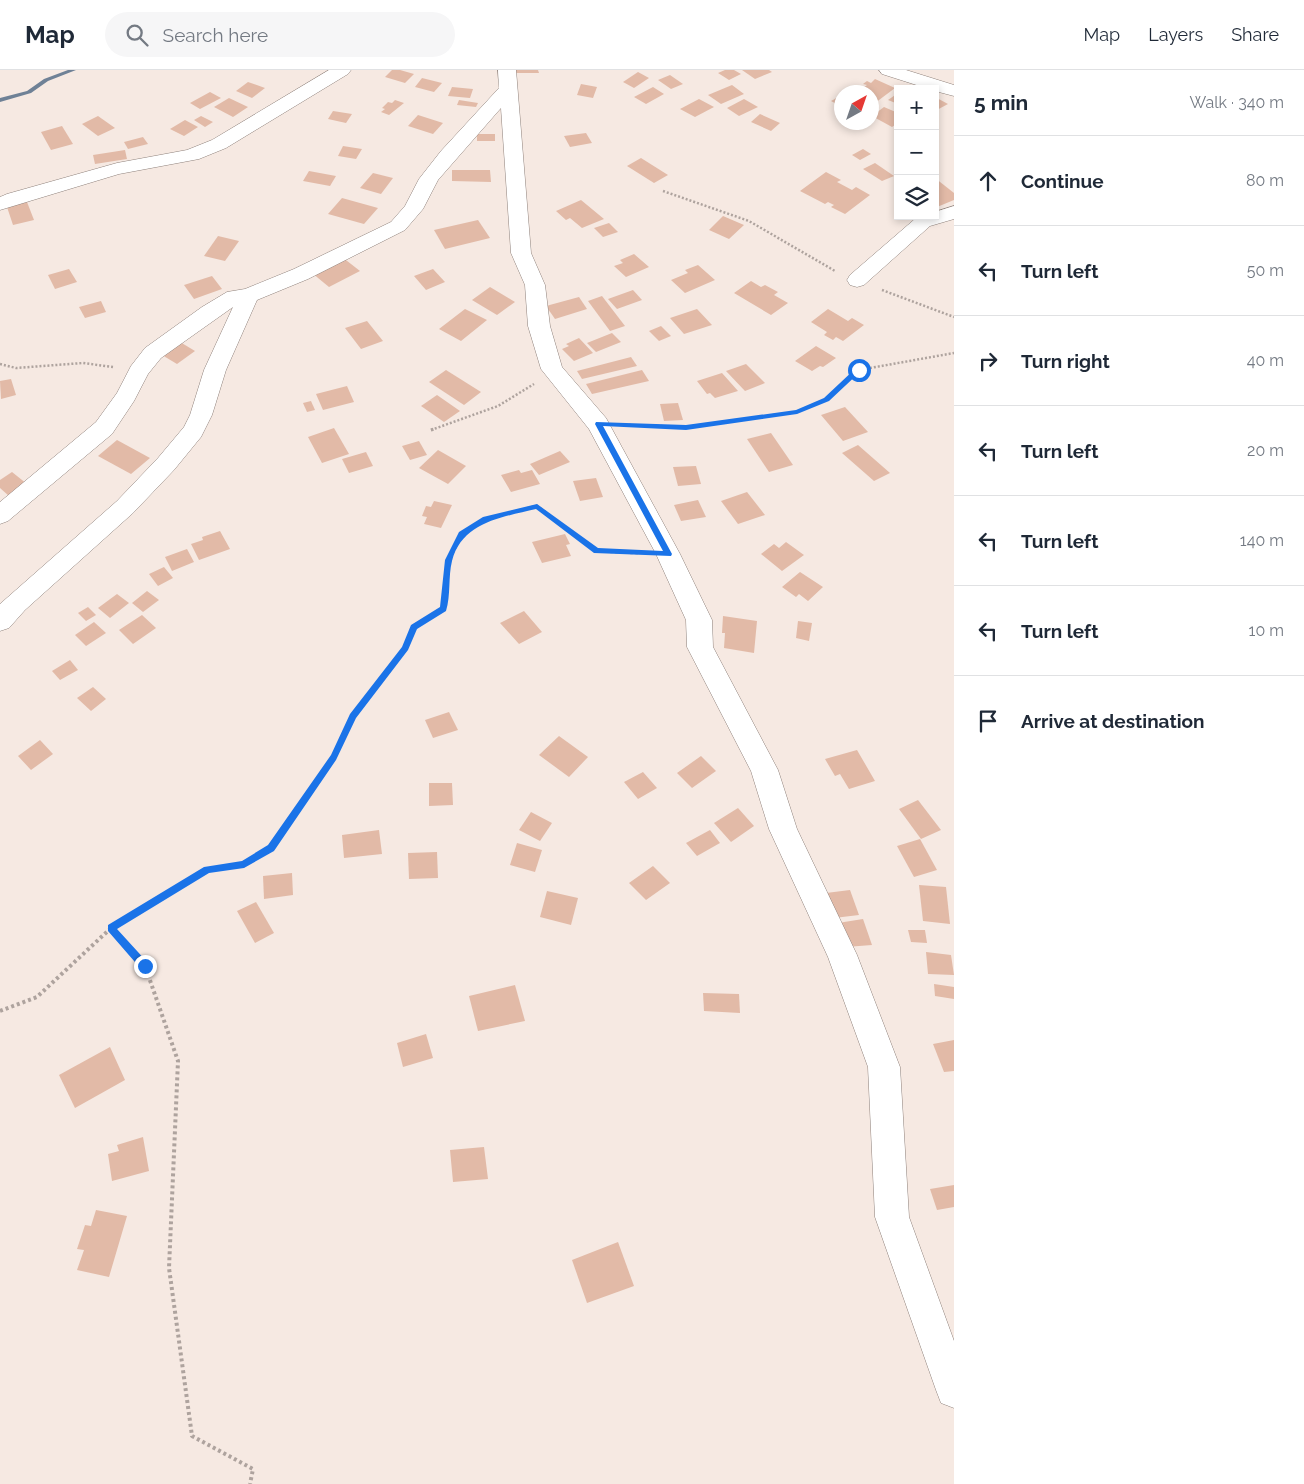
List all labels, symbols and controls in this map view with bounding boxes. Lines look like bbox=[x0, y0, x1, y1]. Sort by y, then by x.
search box bbox=[105, 12, 455, 57]
text: Map bbox=[25, 20, 75, 49]
icon: search bbox=[123, 21, 151, 49]
text: Search here bbox=[163, 24, 268, 46]
text: Map bbox=[1084, 24, 1120, 45]
text: Layers bbox=[1148, 24, 1203, 45]
text: Share bbox=[1231, 24, 1279, 45]
north arrow bbox=[834, 85, 879, 130]
map controls bbox=[894, 85, 939, 220]
button: + bbox=[894, 85, 939, 130]
text: 5 min bbox=[974, 90, 1028, 115]
text: Walk · 340 m bbox=[1190, 93, 1284, 112]
button: − bbox=[894, 130, 939, 175]
icon: ahead bbox=[974, 167, 1002, 195]
text: Continue bbox=[1021, 170, 1104, 192]
text: 80 m bbox=[1246, 171, 1284, 190]
button: layers bbox=[894, 175, 939, 220]
icon: left bbox=[974, 257, 1002, 285]
text: Turn left bbox=[1021, 260, 1098, 282]
text: 50 m bbox=[1247, 261, 1284, 280]
icon: right bbox=[974, 347, 1002, 375]
text: Turn right bbox=[1021, 350, 1110, 372]
text: 40 m bbox=[1247, 351, 1284, 370]
route start bbox=[848, 359, 871, 382]
icon: left bbox=[974, 437, 1002, 465]
text: Turn left bbox=[1021, 440, 1098, 462]
text: 20 m bbox=[1247, 441, 1284, 460]
icon: left bbox=[974, 527, 1002, 555]
text: Turn left bbox=[1021, 530, 1098, 552]
text: 140 m bbox=[1240, 531, 1284, 550]
icon: left bbox=[974, 617, 1002, 645]
text: Turn left bbox=[1021, 620, 1098, 642]
text: 10 m bbox=[1249, 621, 1284, 640]
icon: arrive bbox=[974, 707, 1002, 735]
text: Arrive at destination bbox=[1021, 710, 1205, 732]
route end bbox=[134, 955, 157, 978]

